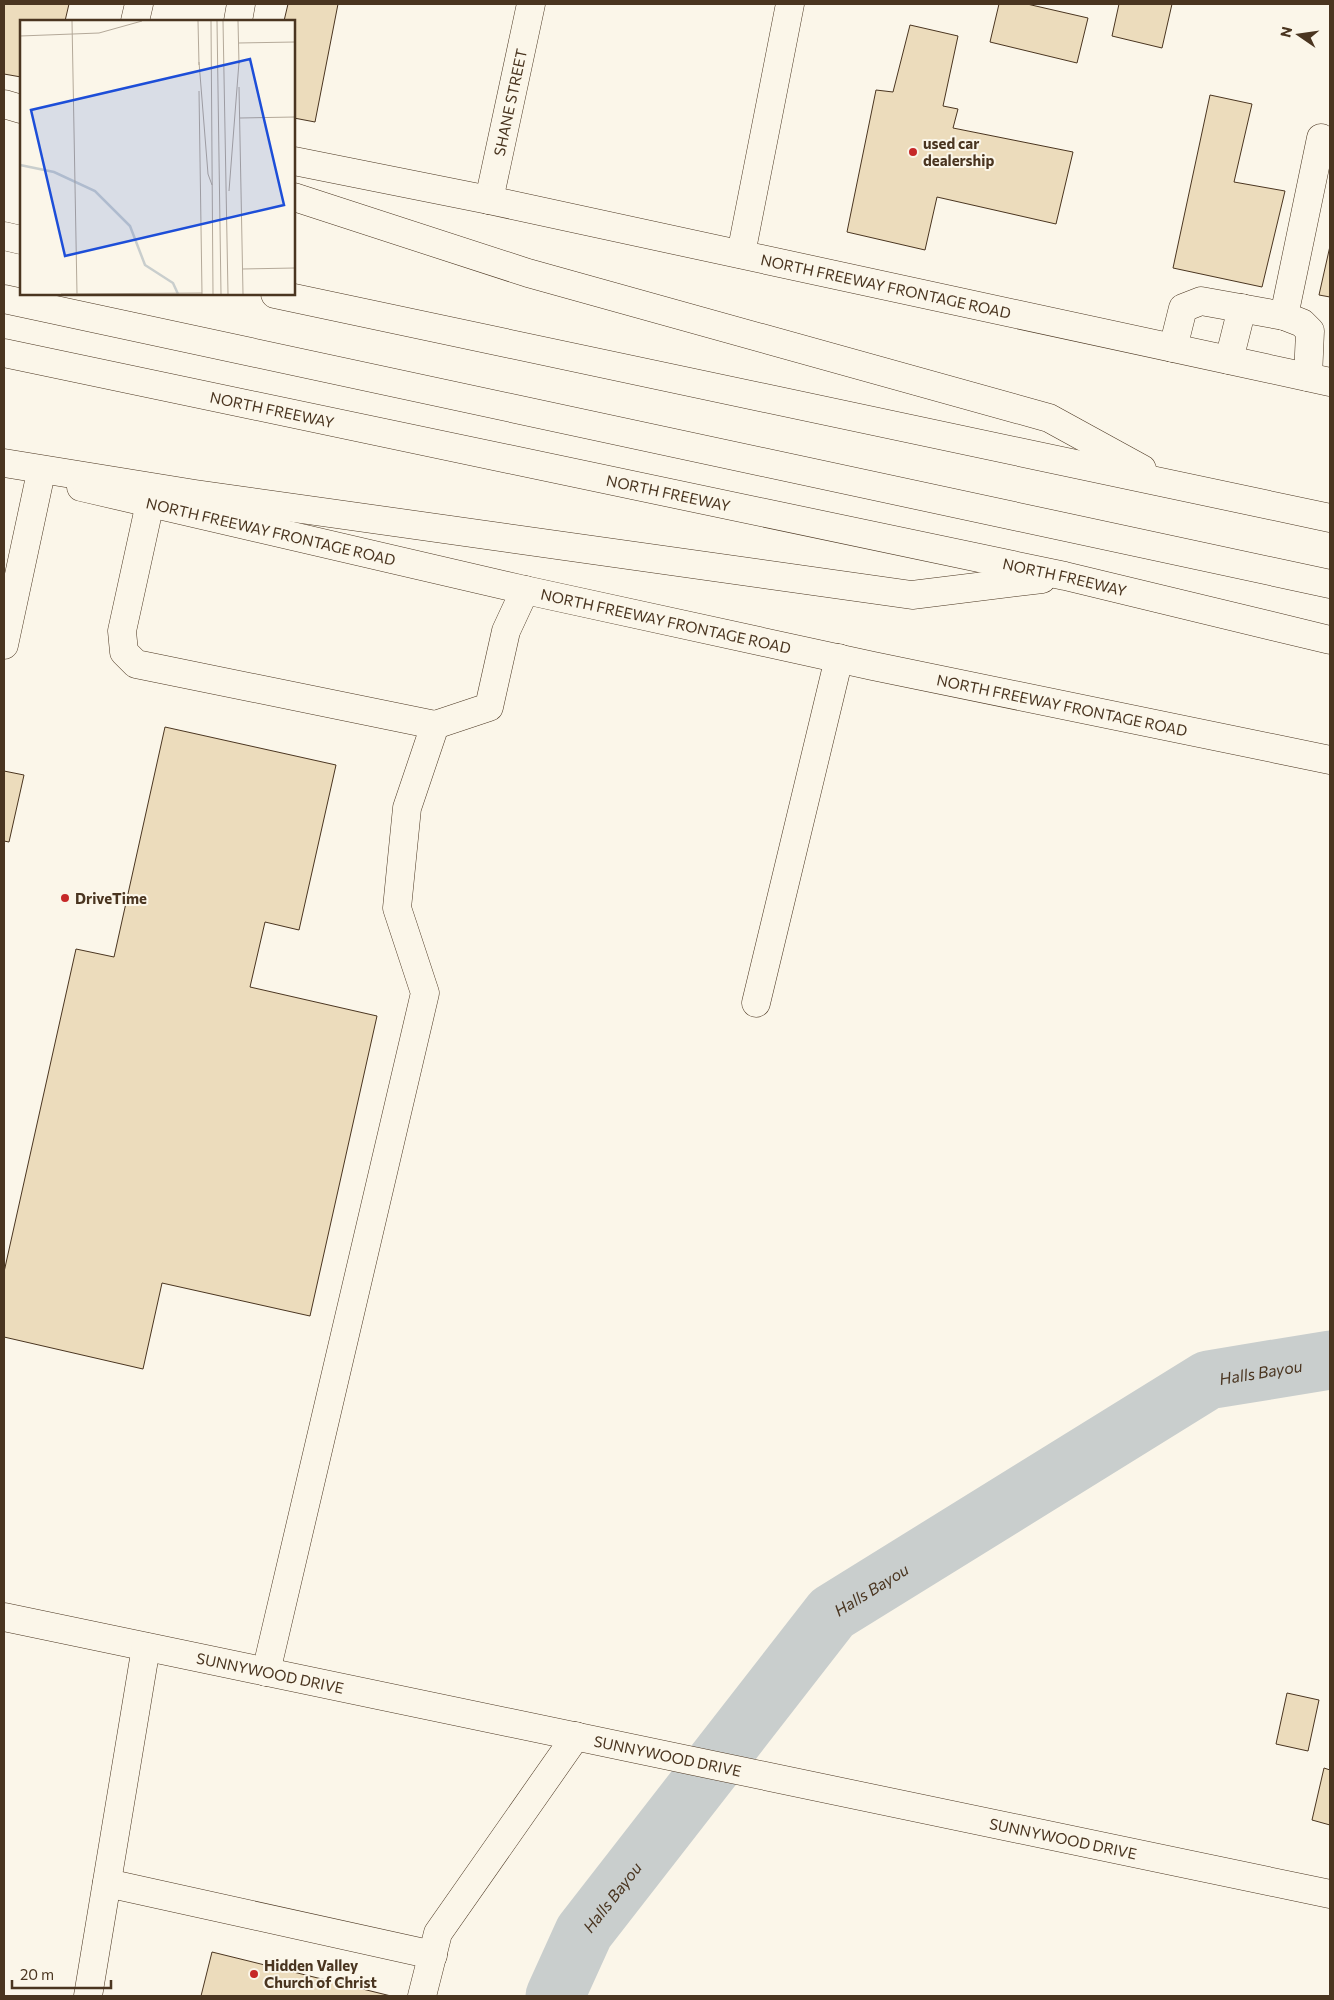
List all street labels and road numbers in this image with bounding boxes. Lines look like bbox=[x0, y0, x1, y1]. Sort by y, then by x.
street label: SHANE STREET bbox=[490, 47, 530, 158]
street label: NORTH FREEWAY FRONTAGE ROAD bbox=[759, 250, 1013, 322]
street label: NORTH FREEWAY bbox=[208, 388, 336, 431]
street label: NORTH FREEWAY bbox=[605, 471, 732, 515]
street label: NORTH FREEWAY FRONTAGE ROAD bbox=[144, 493, 397, 569]
street label: NORTH FREEWAY bbox=[1001, 554, 1129, 600]
street label: NORTH FREEWAY FRONTAGE ROAD bbox=[539, 585, 793, 657]
street label: NORTH FREEWAY FRONTAGE ROAD bbox=[935, 670, 1189, 739]
street label: SUNNYWOOD DRIVE bbox=[195, 1648, 346, 1697]
street label: SUNNYWOOD DRIVE bbox=[592, 1731, 743, 1780]
street label: SUNNYWOOD DRIVE bbox=[988, 1814, 1139, 1862]

